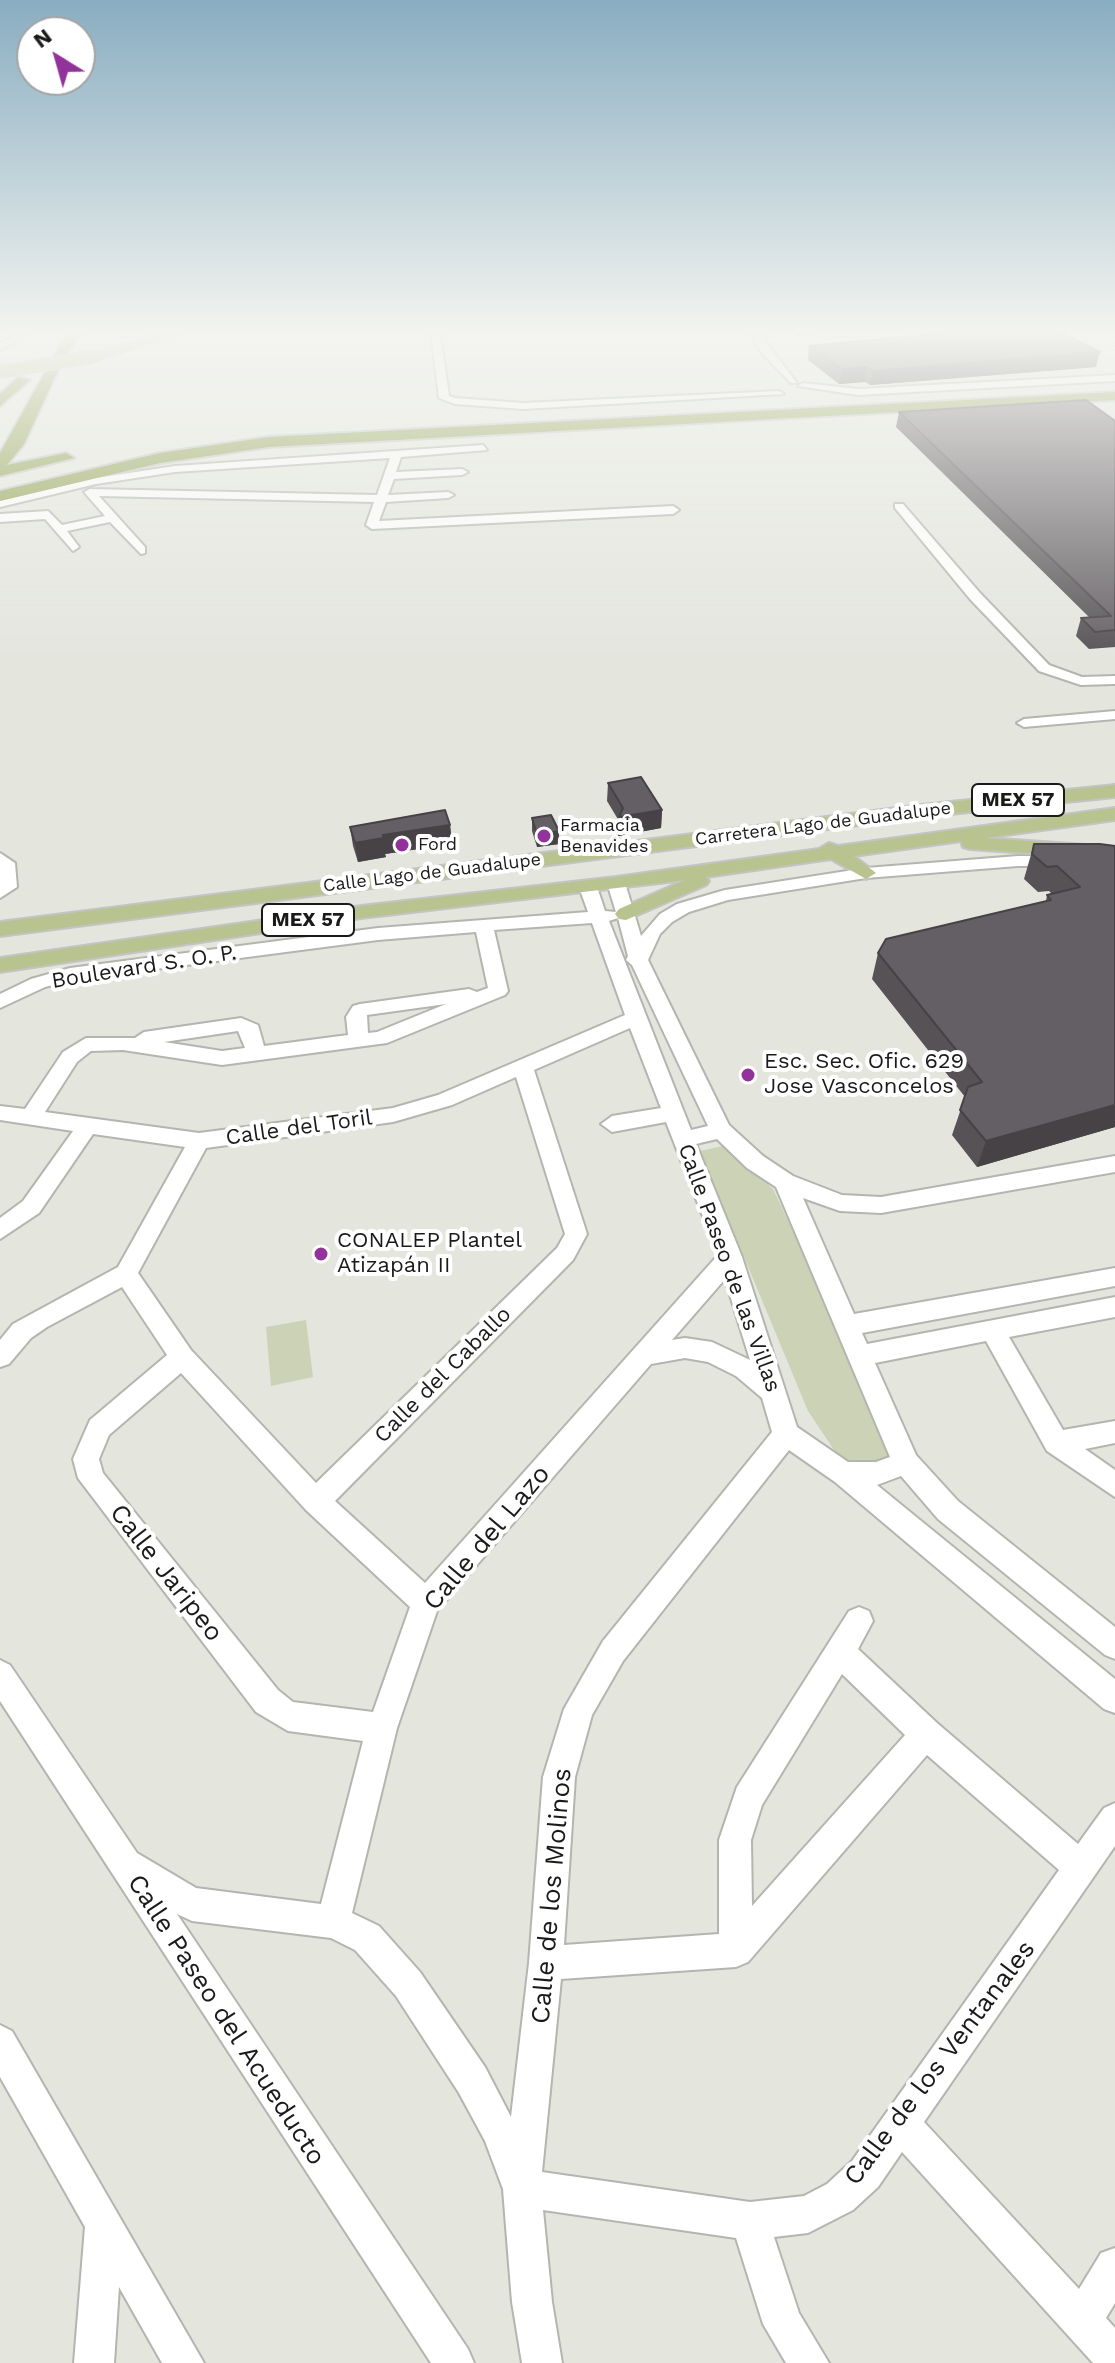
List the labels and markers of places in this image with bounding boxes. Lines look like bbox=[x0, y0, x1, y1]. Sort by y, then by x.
place label: Farmacia Benavides bbox=[560, 815, 648, 858]
marker: Farmacia Benavides bbox=[535, 827, 553, 845]
place label: Ford bbox=[418, 834, 457, 856]
marker: Ford bbox=[393, 836, 411, 854]
place label: Esc. Sec. Ofic. 629 Jose Vasconcelos bbox=[764, 1049, 964, 1100]
marker: Esc. Sec. Ofic. 629 Jose Vasconcelos bbox=[739, 1066, 757, 1084]
place label: CONALEP Plantel Atizapán II bbox=[337, 1228, 522, 1280]
marker: CONALEP Plantel Atizapán II bbox=[312, 1245, 330, 1263]

